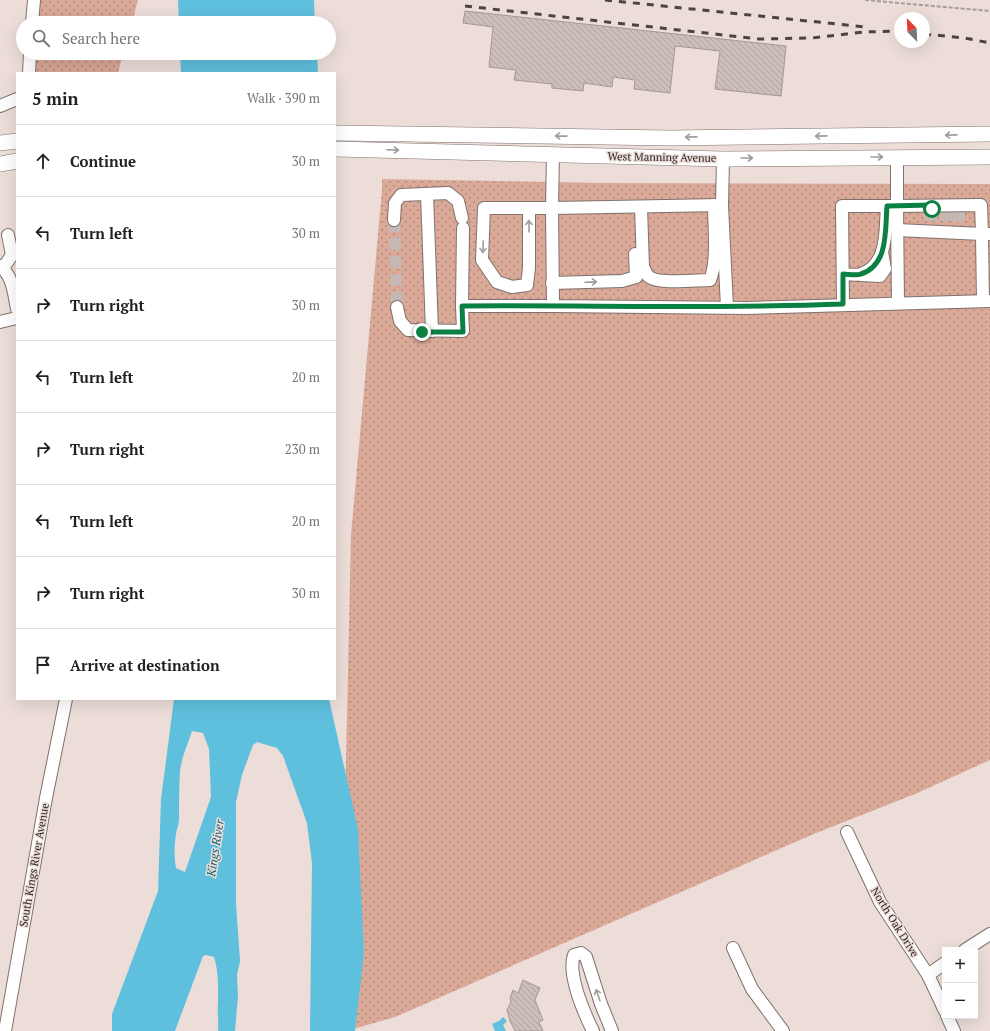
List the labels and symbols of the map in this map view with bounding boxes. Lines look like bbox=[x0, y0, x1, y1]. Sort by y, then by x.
north arrow bbox=[894, 12, 930, 48]
one-way arrow bbox=[945, 131, 958, 139]
one-way arrow bbox=[555, 132, 568, 140]
one-way arrow bbox=[815, 132, 828, 140]
one-way arrow bbox=[685, 134, 698, 141]
one-way arrow bbox=[386, 146, 399, 154]
street label: West Manning Avenue bbox=[607, 149, 717, 165]
one-way arrow bbox=[870, 154, 883, 161]
one-way arrow bbox=[740, 155, 753, 162]
route start bbox=[923, 200, 941, 218]
one-way arrow bbox=[525, 220, 533, 233]
one-way arrow bbox=[479, 240, 486, 253]
one-way arrow bbox=[584, 278, 597, 286]
route end bbox=[413, 323, 431, 341]
street label: South Kings River Avenue bbox=[16, 801, 52, 928]
water label: Kings River bbox=[203, 817, 227, 879]
street label: North Oak Drive bbox=[868, 884, 922, 960]
one-way arrow bbox=[593, 989, 601, 1001]

